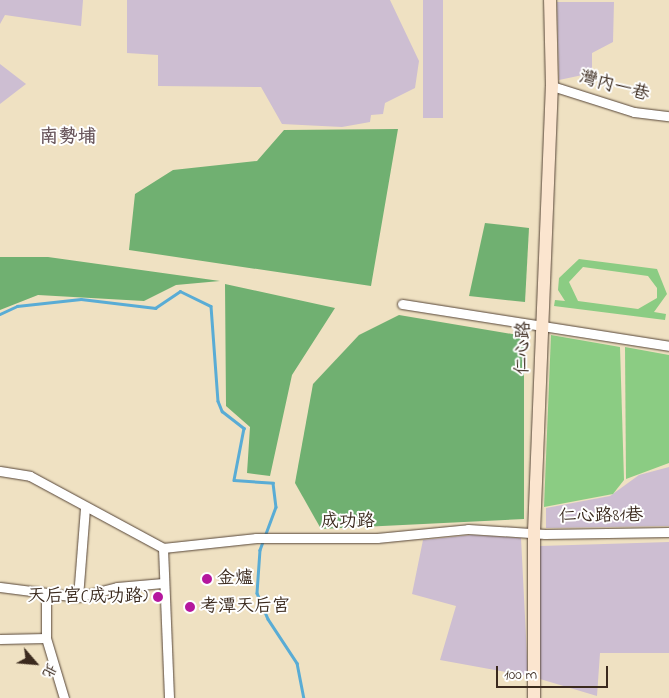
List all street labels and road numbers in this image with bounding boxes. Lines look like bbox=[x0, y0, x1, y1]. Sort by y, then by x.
street label: 灣內一巷 bbox=[576, 67, 652, 107]
street label: 仁心路 bbox=[512, 321, 536, 375]
street label: 仁心路81巷 bbox=[559, 505, 643, 529]
street label: 成功路 bbox=[321, 511, 375, 533]

